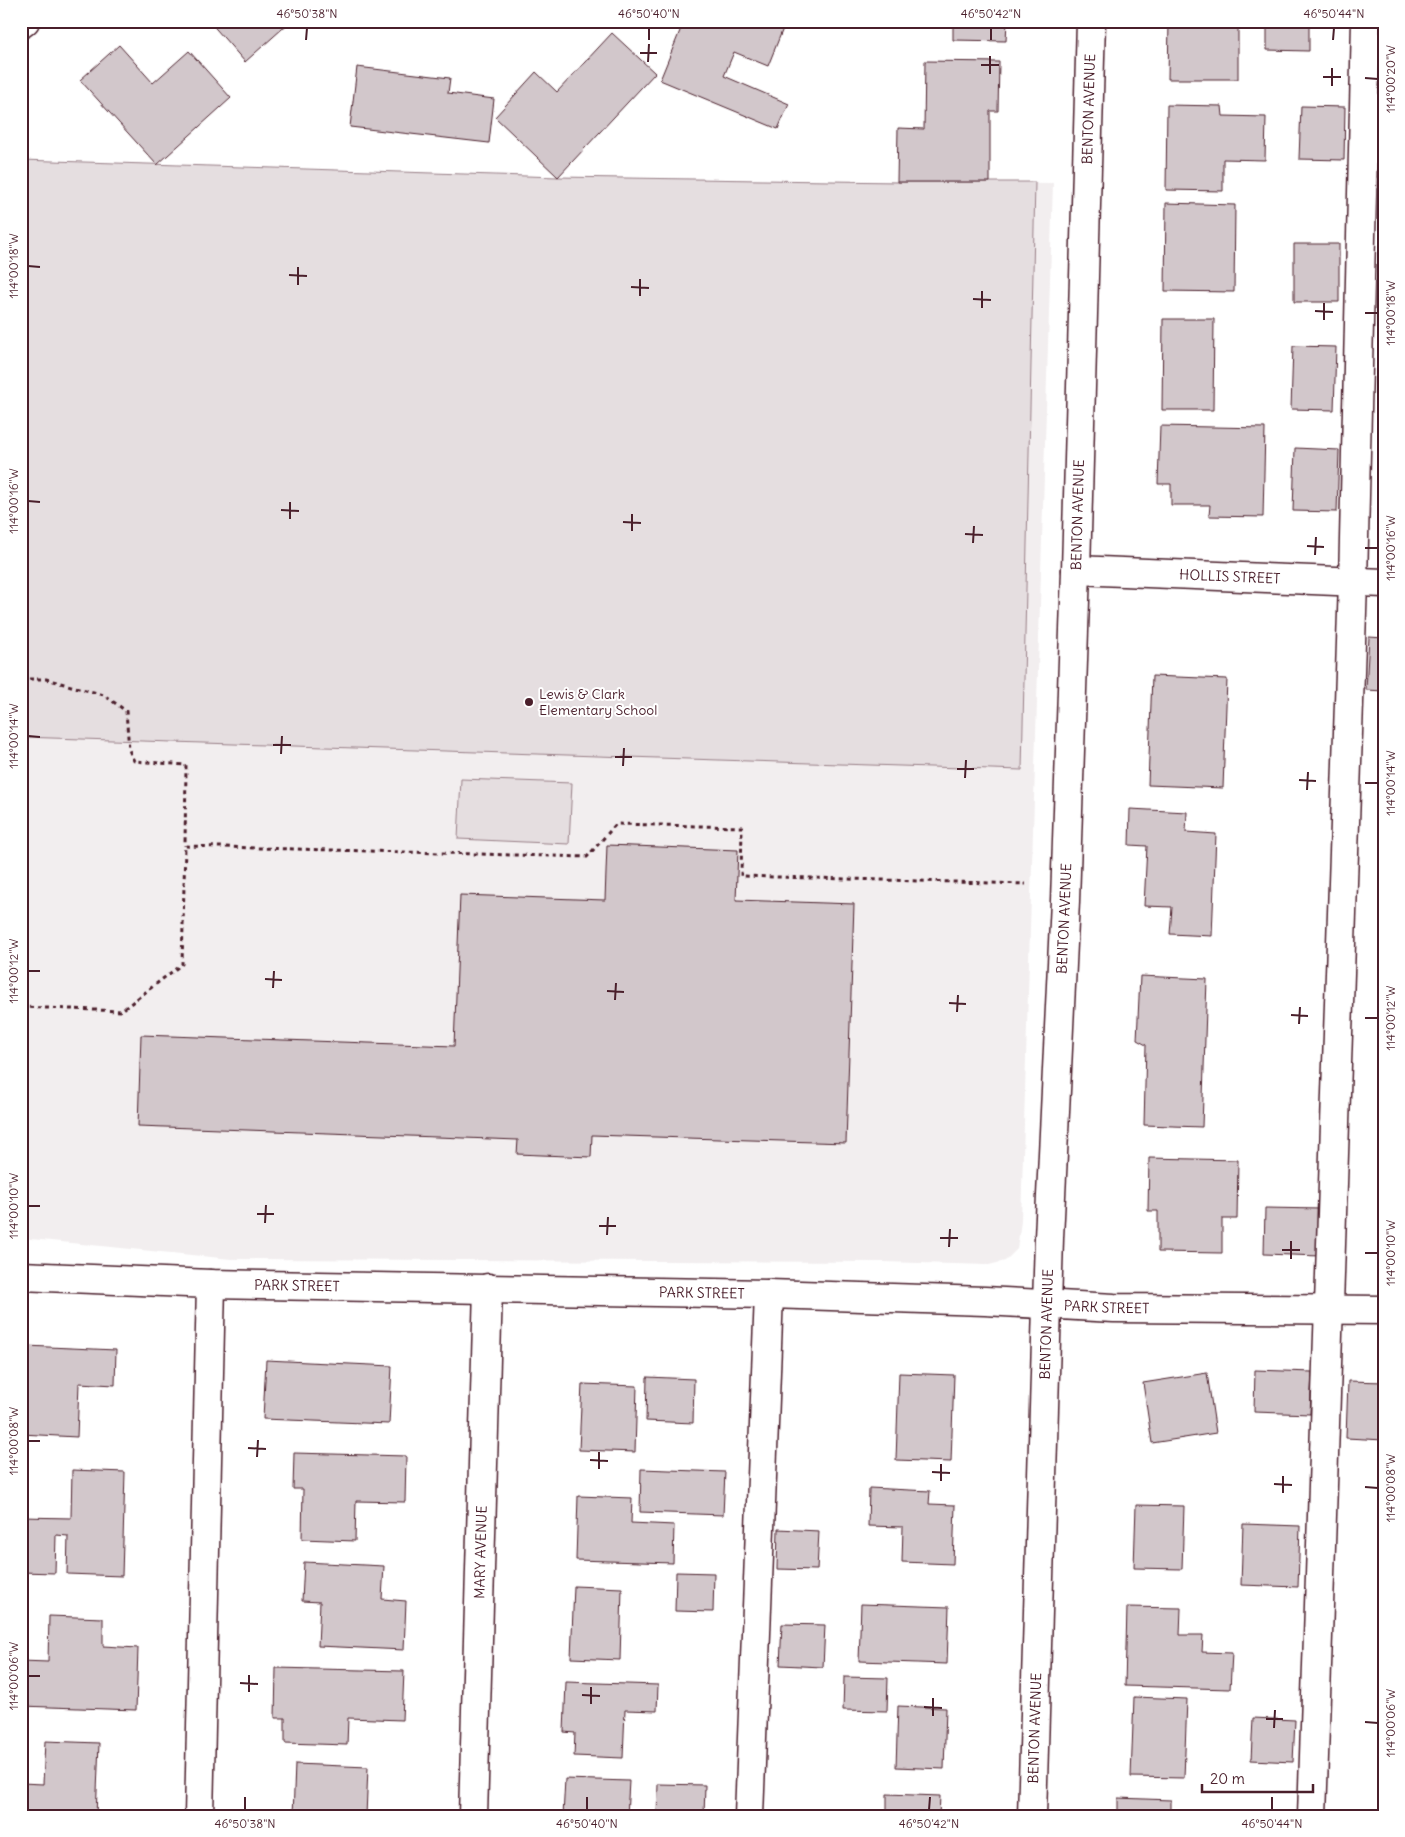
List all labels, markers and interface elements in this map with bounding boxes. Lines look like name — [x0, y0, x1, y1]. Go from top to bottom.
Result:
text: 46°50'38"N — [276, 6, 338, 21]
text: 46°50'40"N — [618, 6, 680, 21]
text: 46°50'42"N — [961, 6, 1021, 21]
text: 46°50'44"N — [1304, 6, 1364, 21]
text: 114°00'20"W — [1383, 45, 1398, 113]
street label: BENTON AVENUE — [1078, 53, 1099, 165]
text: 114°00'18"W — [6, 233, 21, 299]
text: 114°00'18"W — [1383, 280, 1398, 346]
street label: BENTON AVENUE — [1067, 459, 1088, 571]
text: 114°00'16"W — [6, 468, 21, 534]
text: 114°00'16"W — [1383, 515, 1398, 581]
street label: HOLLIS STREET — [1179, 565, 1281, 588]
place label: Lewis & Clark Elementary School — [539, 685, 657, 719]
marker: Lewis & Clark Elementary School — [523, 696, 535, 708]
text: 114°00'14"W — [6, 703, 21, 769]
text: 114°00'14"W — [1383, 750, 1398, 816]
street label: BENTON AVENUE — [1053, 863, 1075, 974]
text: 114°00'12"W — [6, 938, 21, 1003]
text: 114°00'12"W — [1383, 985, 1398, 1050]
text: 114°00'10"W — [6, 1173, 21, 1239]
text: 114°00'10"W — [1383, 1220, 1398, 1286]
street label: BENTON AVENUE — [1036, 1269, 1057, 1380]
street label: PARK STREET — [254, 1276, 340, 1295]
street label: PARK STREET — [659, 1283, 745, 1303]
street label: PARK STREET — [1063, 1296, 1149, 1317]
text: 114°00'08"W — [6, 1407, 21, 1475]
text: 114°00'08"W — [1383, 1454, 1398, 1522]
street label: MARY AVENUE — [470, 1505, 491, 1599]
text: 114°00'06"W — [6, 1642, 21, 1710]
street label: BENTON AVENUE — [1024, 1672, 1045, 1784]
text: 114°00'06"W — [1383, 1689, 1398, 1757]
scale bar — [1202, 1762, 1314, 1794]
text: 20 m — [1210, 1769, 1245, 1788]
text: 46°50'38"N — [214, 1816, 276, 1831]
text: 46°50'40"N — [556, 1816, 618, 1831]
text: 46°50'42"N — [899, 1816, 959, 1831]
text: 46°50'44"N — [1242, 1816, 1302, 1831]

